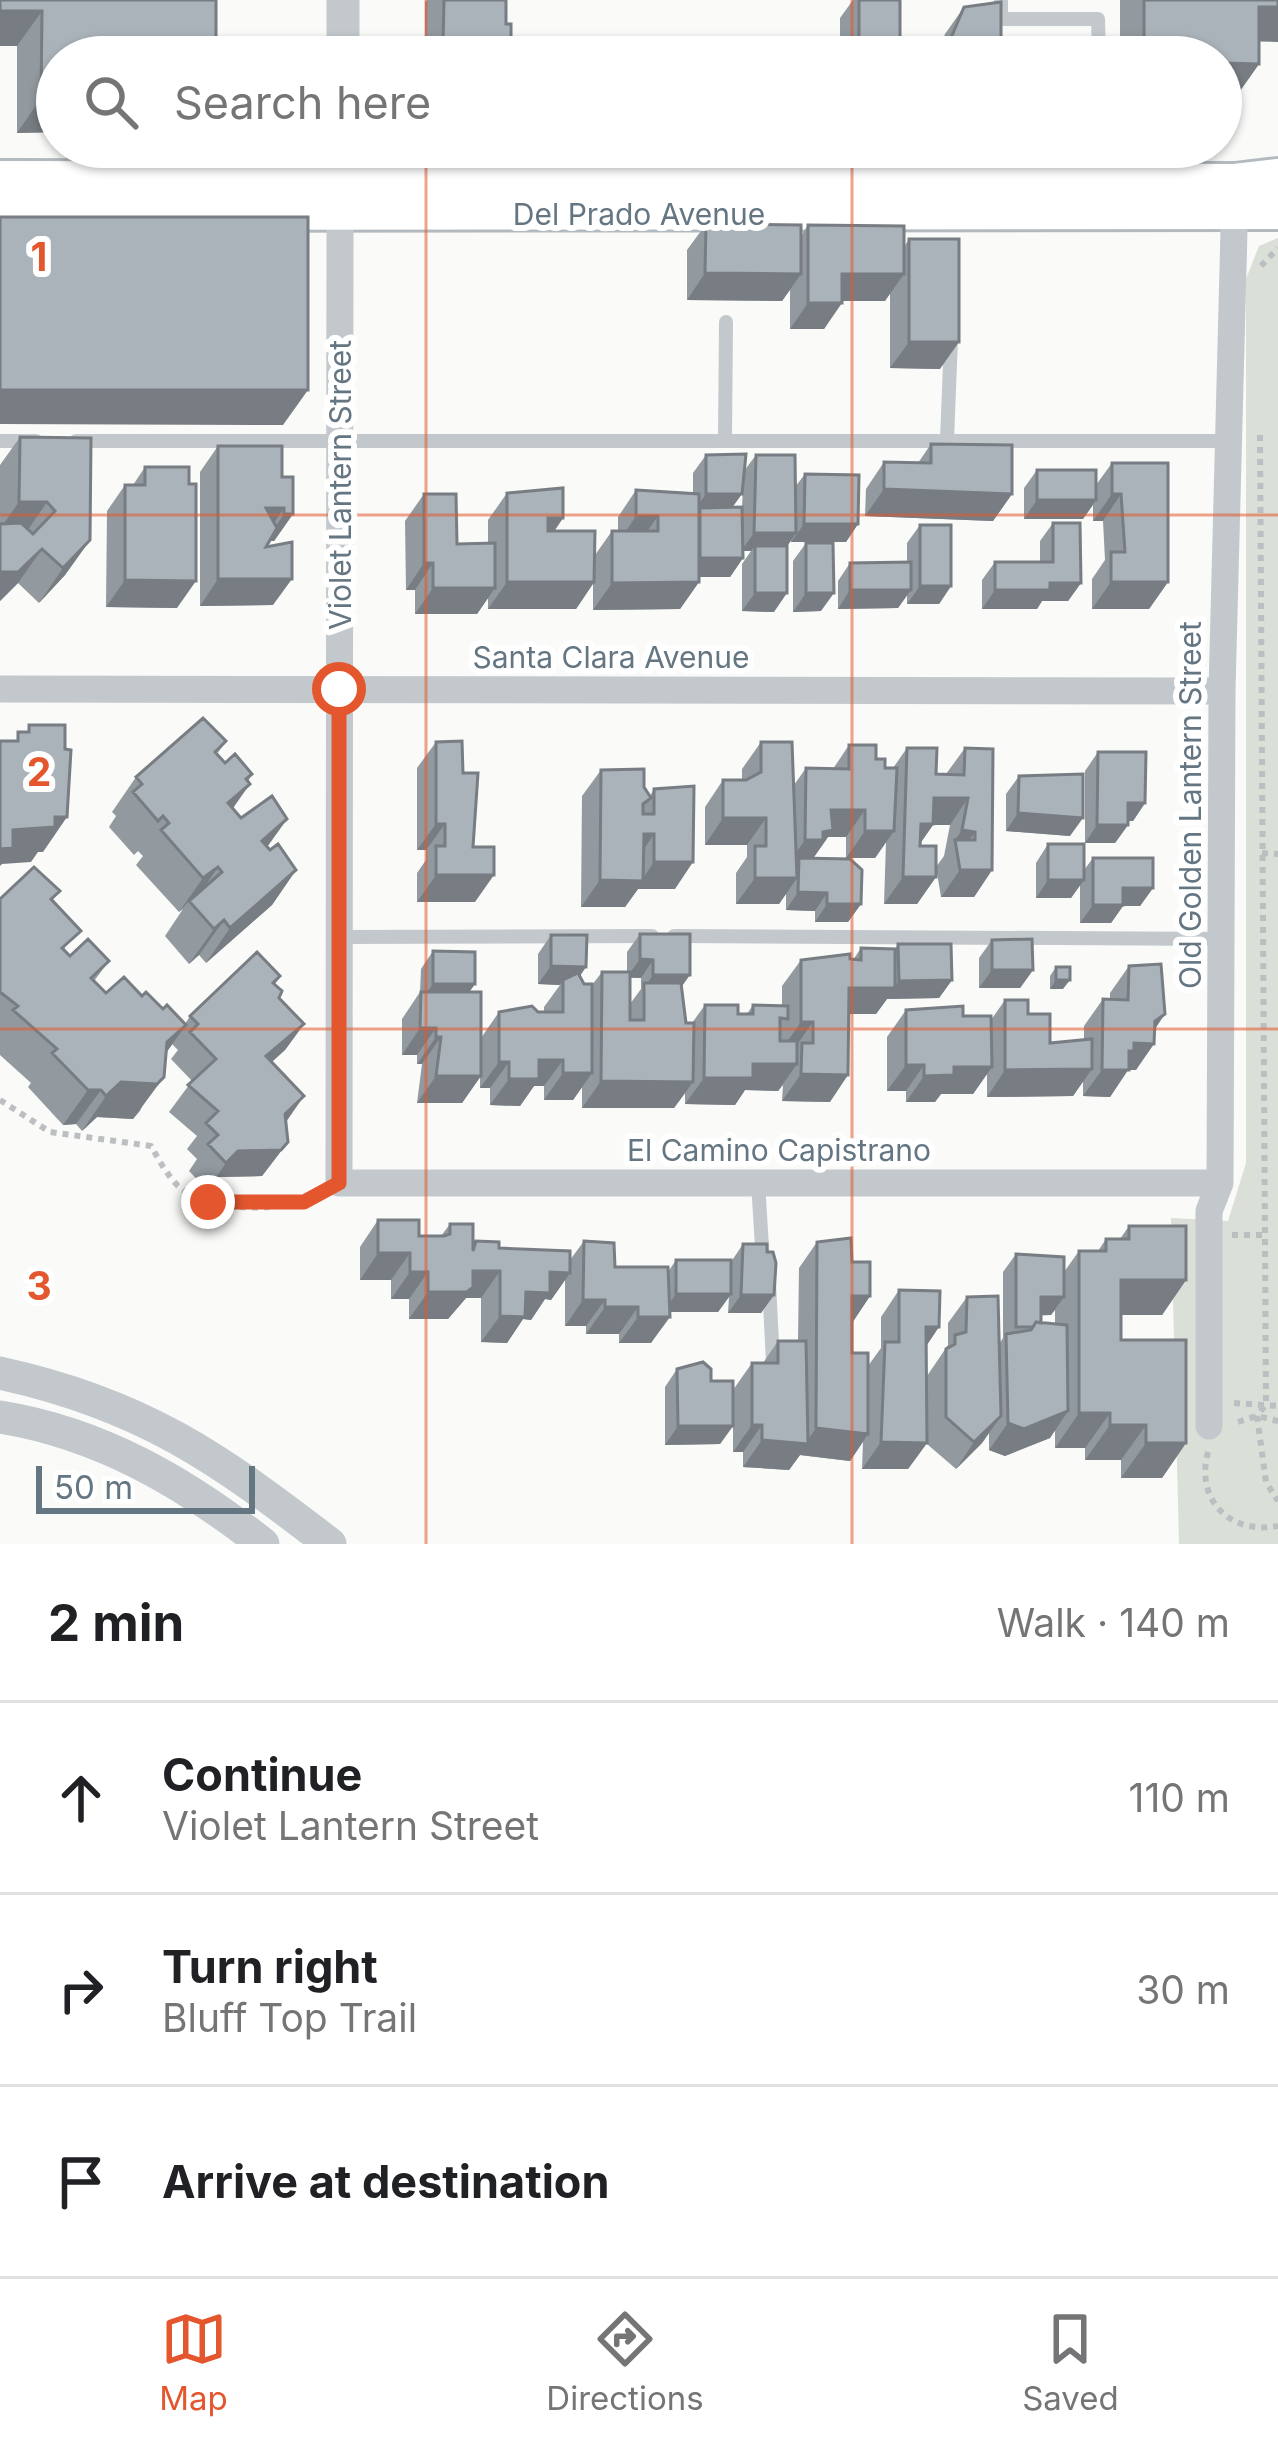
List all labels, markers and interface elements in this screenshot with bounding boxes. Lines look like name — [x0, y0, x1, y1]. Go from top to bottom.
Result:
search box — [36, 36, 1242, 168]
icon: search — [78, 69, 144, 135]
text: Search here — [174, 75, 431, 130]
street label: Del Prado Avenue — [513, 196, 765, 232]
text: 1 — [31, 233, 47, 280]
street label: Violet Lantern Street — [322, 340, 358, 630]
street label: Old Golden Lantern Street — [1172, 621, 1208, 989]
street label: Santa Clara Avenue — [472, 639, 750, 675]
route start — [312, 662, 366, 716]
text: 2 — [27, 748, 51, 795]
street label: El Camino Capistrano — [627, 1132, 931, 1168]
route end — [181, 1175, 235, 1229]
text: 3 — [26, 1262, 52, 1309]
scale bar — [36, 1460, 255, 1513]
text: 50 m — [54, 1467, 133, 1507]
text: 2 min — [48, 1592, 184, 1653]
text: Walk · 140 m — [997, 1599, 1230, 1646]
text: Continue — [162, 1747, 362, 1802]
icon: ahead — [48, 1765, 114, 1831]
text: 110 m — [1129, 1774, 1230, 1821]
text: Violet Lantern Street — [162, 1802, 539, 1849]
text: Turn right — [162, 1939, 378, 1994]
icon: right — [48, 1957, 114, 2023]
text: 30 m — [1136, 1966, 1230, 2013]
text: Bluff Top Trail — [162, 1994, 417, 2041]
icon: arrive — [48, 2149, 114, 2215]
text: Arrive at destination — [162, 2154, 609, 2209]
tab: Map — [159, 2306, 228, 2418]
tab: Directions — [546, 2306, 704, 2418]
tab: Saved — [1022, 2306, 1119, 2418]

